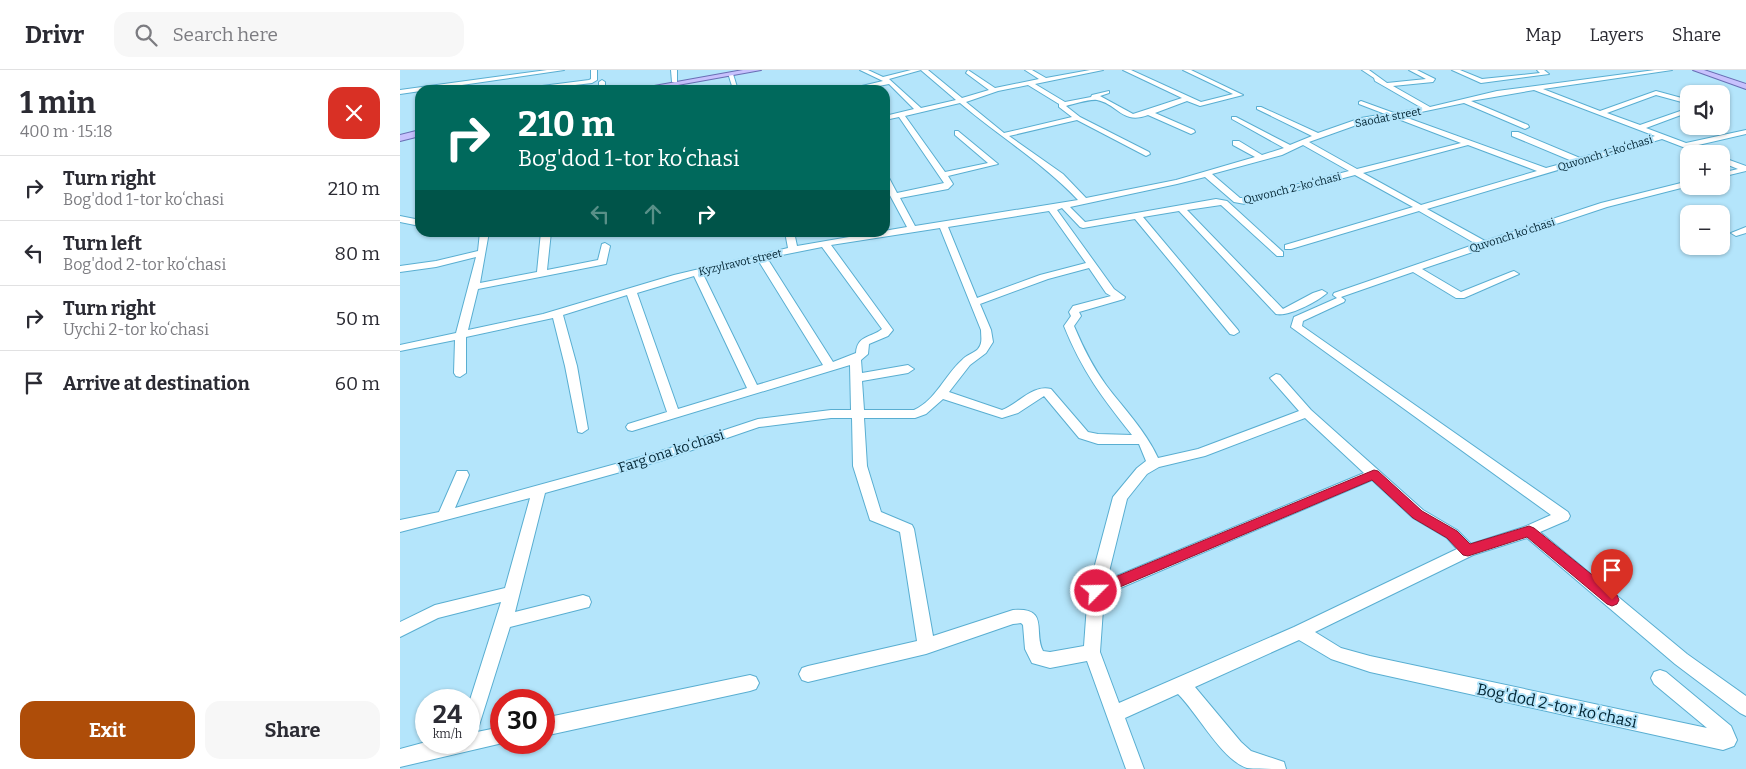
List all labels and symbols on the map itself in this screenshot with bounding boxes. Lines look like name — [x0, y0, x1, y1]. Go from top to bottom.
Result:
street label: Saodat street — [1354, 105, 1422, 130]
street label: Quvonch 1-koʻchasi — [1556, 133, 1655, 174]
street label: Quvonch 2-koʻchasi — [1242, 170, 1343, 207]
street label: Quvonch koʻchasi — [1468, 215, 1557, 255]
street label: Kyzylravot street — [697, 247, 783, 278]
street label: Fargʻona koʻchasi — [616, 426, 726, 477]
pin — [1591, 549, 1633, 600]
position arrow — [1069, 564, 1121, 616]
street label: Bog'dod 2-tor koʻchasi — [1475, 679, 1639, 732]
speed limit sign: 30 — [490, 689, 555, 754]

